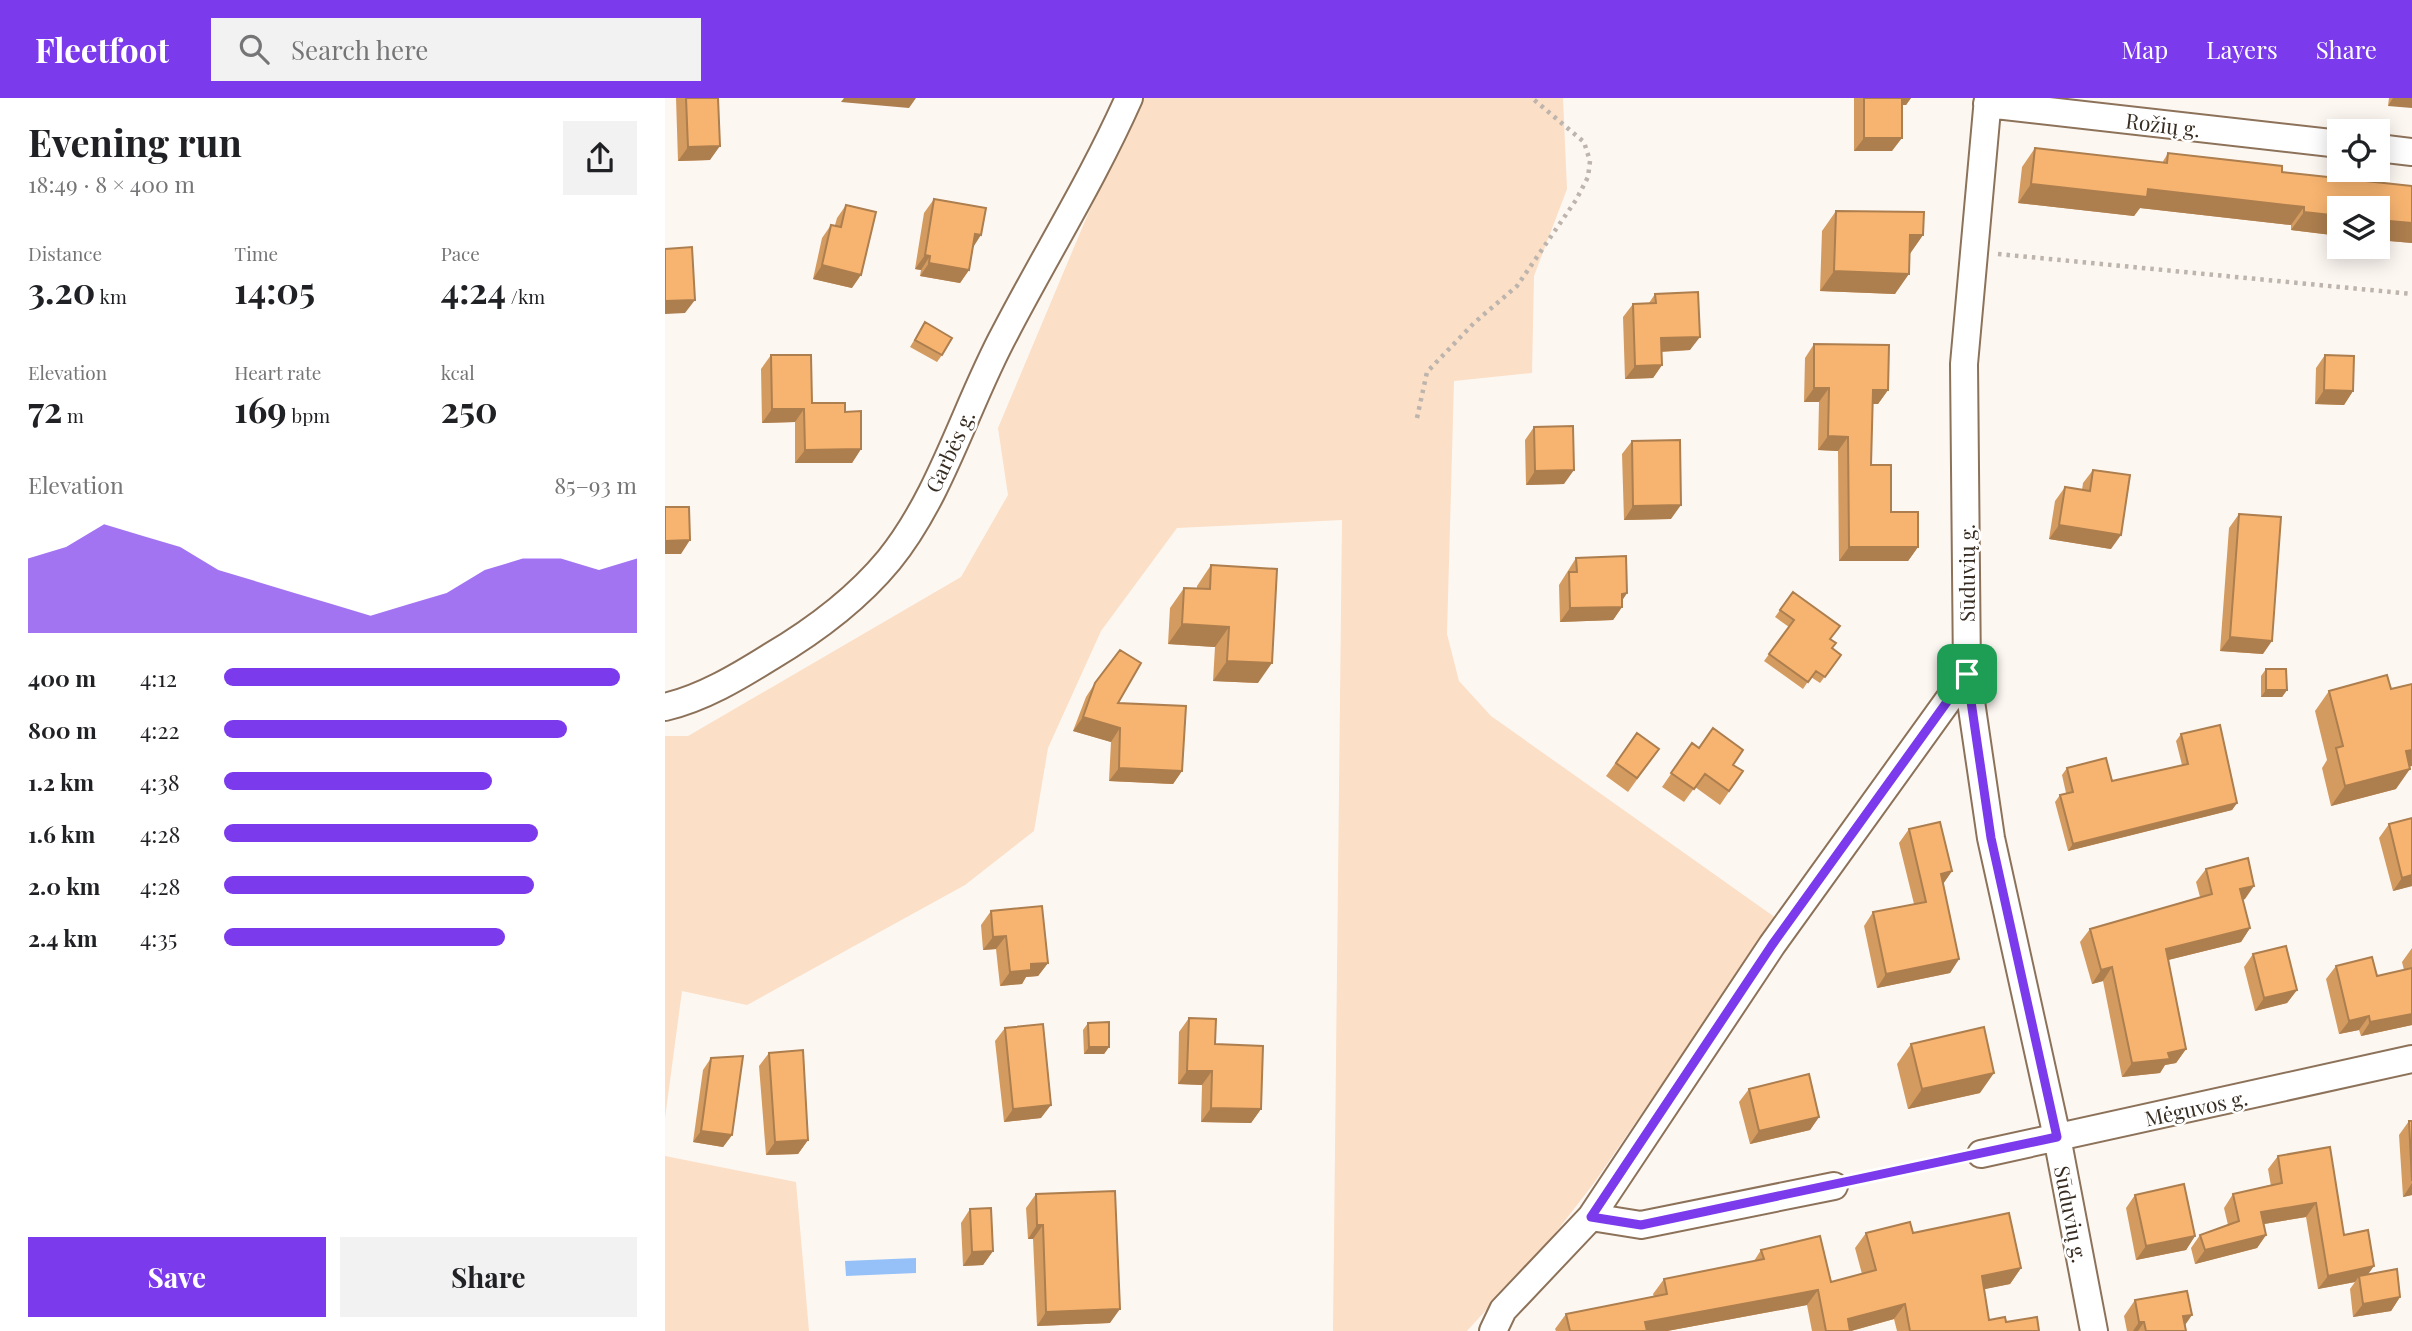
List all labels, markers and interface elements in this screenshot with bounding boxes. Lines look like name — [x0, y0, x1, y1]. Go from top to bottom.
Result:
search box — [211, 18, 701, 81]
text: Fleetfoot — [35, 27, 169, 71]
icon: search — [235, 30, 273, 68]
text: Search here — [291, 32, 428, 67]
text: Map — [2122, 33, 2168, 65]
text: Layers — [2206, 33, 2278, 65]
text: Share — [2316, 33, 2377, 65]
street label: Rožių g. — [2124, 106, 2202, 142]
text: Evening run — [28, 116, 242, 167]
map controls — [2327, 119, 2390, 259]
button: locate — [2327, 119, 2390, 182]
button: share — [563, 121, 637, 195]
text: 18:49 · 8 × 400 m — [28, 168, 195, 199]
button: layers — [2327, 196, 2390, 259]
text: Distance — [28, 240, 102, 266]
text: Time — [234, 240, 278, 266]
text: Pace — [441, 240, 480, 266]
text: 3.20 — [28, 266, 95, 313]
text: 14:05 — [234, 266, 315, 313]
text: 4:24 — [441, 266, 506, 313]
text: km — [95, 283, 127, 309]
text: /km — [506, 283, 545, 309]
text: Elevation — [28, 359, 107, 385]
text: Heart rate — [234, 359, 321, 385]
text: kcal — [441, 359, 475, 385]
text: 72 — [28, 385, 62, 432]
text: 169 — [234, 385, 287, 432]
text: 250 — [441, 385, 498, 432]
text: m — [62, 402, 84, 428]
text: bpm — [287, 402, 330, 428]
street label: Garbės g. — [918, 405, 980, 497]
text: Elevation — [28, 469, 124, 500]
text: 85–93 m — [554, 469, 637, 500]
street label: Sūduvių g. — [1952, 524, 1980, 622]
pin — [1937, 644, 1997, 704]
icon: arrive — [1948, 655, 1986, 693]
text: 400 m — [28, 662, 96, 693]
text: 4:12 — [140, 662, 177, 693]
text: 800 m — [28, 714, 97, 745]
text: 4:22 — [140, 714, 180, 745]
text: 1.2 km — [28, 766, 94, 797]
text: 4:38 — [140, 766, 180, 797]
text: 1.6 km — [28, 818, 95, 849]
text: 4:28 — [140, 818, 180, 849]
text: 2.0 km — [28, 870, 100, 901]
text: 4:28 — [140, 870, 180, 901]
text: 2.4 km — [28, 922, 98, 953]
text: 4:35 — [140, 922, 177, 953]
street label: Mėguvos g. — [2142, 1082, 2250, 1132]
street label: Sūduvių g. — [2049, 1163, 2095, 1265]
button: Save — [28, 1237, 326, 1317]
button: Share — [340, 1237, 637, 1317]

